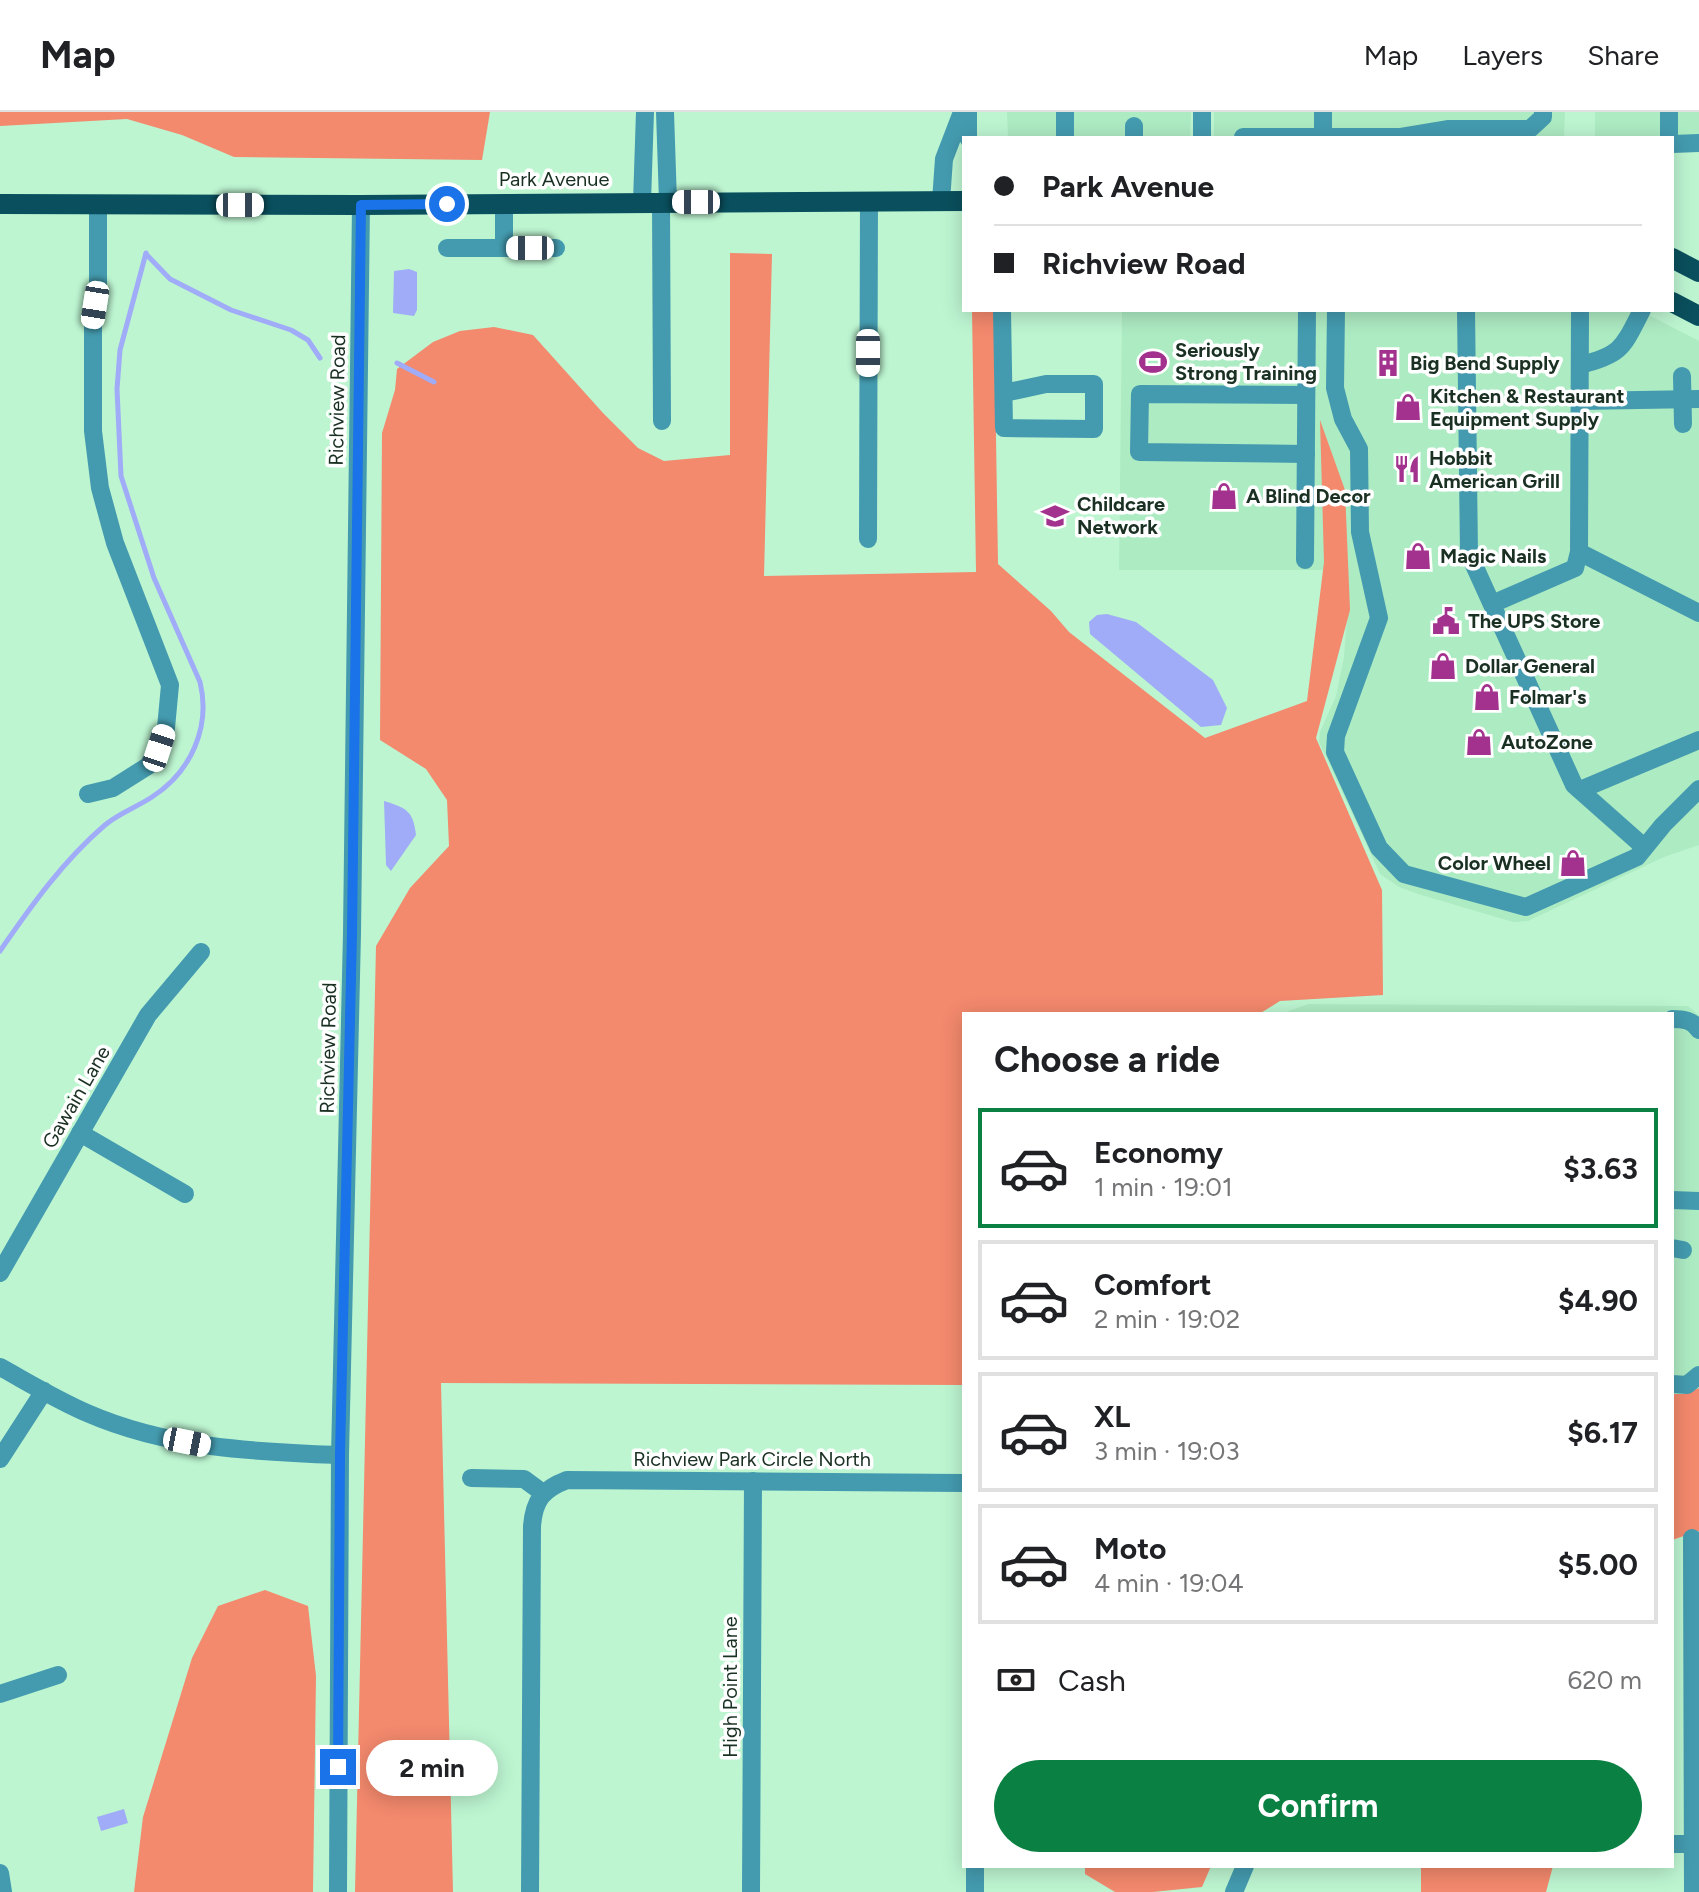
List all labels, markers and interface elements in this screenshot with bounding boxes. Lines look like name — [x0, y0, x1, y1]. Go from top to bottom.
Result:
text: Map — [40, 32, 116, 78]
text: Map — [1364, 38, 1418, 72]
text: Layers — [1462, 38, 1543, 72]
text: Share — [1587, 38, 1659, 72]
street label: Park Avenue — [499, 167, 609, 191]
text: Park Avenue — [1042, 168, 1214, 205]
route start — [429, 186, 465, 222]
car — [672, 190, 720, 214]
car — [216, 193, 264, 217]
car — [506, 236, 554, 260]
text: Richview Road — [1042, 245, 1246, 282]
car — [79, 279, 111, 331]
car — [856, 329, 880, 377]
street label: Richview Road — [324, 334, 350, 466]
place label: Seriously Strong Training — [1175, 338, 1317, 385]
sports icon: Seriously Strong Training — [1138, 347, 1168, 377]
building icon: Big Bend Supply — [1373, 348, 1403, 378]
place label: Big Bend Supply — [1410, 351, 1560, 375]
place label: Kitchen & Restaurant Equipment Supply — [1430, 384, 1624, 431]
shop icon: Kitchen & Restaurant Equipment Supply — [1393, 392, 1423, 422]
place label: Hobbit American Grill — [1429, 446, 1560, 493]
restaurant icon: Hobbit American Grill — [1392, 454, 1422, 484]
shop icon: A Blind Decor — [1209, 481, 1239, 511]
place label: A Blind Decor — [1246, 484, 1371, 508]
place label: Childcare Network — [1077, 492, 1165, 539]
school or university icon: Childcare Network — [1040, 501, 1070, 531]
shop icon: Magic Nails — [1403, 541, 1433, 571]
place label: Magic Nails — [1440, 544, 1546, 568]
public building icon: The UPS Store — [1431, 606, 1461, 636]
place label: The UPS Store — [1468, 609, 1600, 633]
shop icon: Dollar General — [1428, 651, 1458, 681]
place label: Dollar General — [1465, 654, 1595, 678]
shop icon: Folmar's — [1472, 682, 1502, 712]
place label: Folmar's — [1509, 685, 1586, 709]
car — [140, 721, 178, 775]
shop icon: AutoZone — [1464, 727, 1494, 757]
place label: AutoZone — [1501, 730, 1593, 754]
shop icon: Color Wheel — [1558, 848, 1588, 878]
place label: Color Wheel — [1438, 851, 1551, 875]
street label: Richview Road — [315, 982, 341, 1114]
text: Choose a ride — [994, 1038, 1220, 1081]
street label: Gawain Lane — [37, 1041, 115, 1153]
icon: car — [998, 1132, 1070, 1204]
text: Economy — [1094, 1134, 1223, 1171]
text: $3.63 — [1563, 1150, 1638, 1187]
text: 1 min · 19:01 — [1094, 1171, 1233, 1203]
icon: car — [998, 1264, 1070, 1336]
text: Comfort — [1094, 1266, 1212, 1303]
text: $4.90 — [1558, 1282, 1638, 1319]
text: 2 min · 19:02 — [1094, 1303, 1240, 1335]
icon: car — [998, 1396, 1070, 1468]
text: XL — [1094, 1398, 1130, 1435]
text: $6.17 — [1567, 1414, 1638, 1451]
car — [161, 1426, 213, 1458]
text: 3 min · 19:03 — [1094, 1435, 1240, 1467]
street label: Richview Park Circle North — [633, 1447, 871, 1471]
icon: car — [998, 1528, 1070, 1600]
text: Moto — [1094, 1530, 1166, 1567]
text: $5.00 — [1558, 1546, 1638, 1583]
text: 4 min · 19:04 — [1094, 1567, 1244, 1599]
street label: High Point Lane — [718, 1616, 742, 1758]
icon: cash — [994, 1658, 1038, 1702]
text: Cash — [1058, 1662, 1126, 1699]
text: 620 m — [1568, 1664, 1642, 1696]
callout: 2 min — [366, 1739, 498, 1795]
route end — [320, 1749, 356, 1785]
text: 2 min — [399, 1752, 465, 1784]
button: Confirm — [994, 1760, 1642, 1852]

